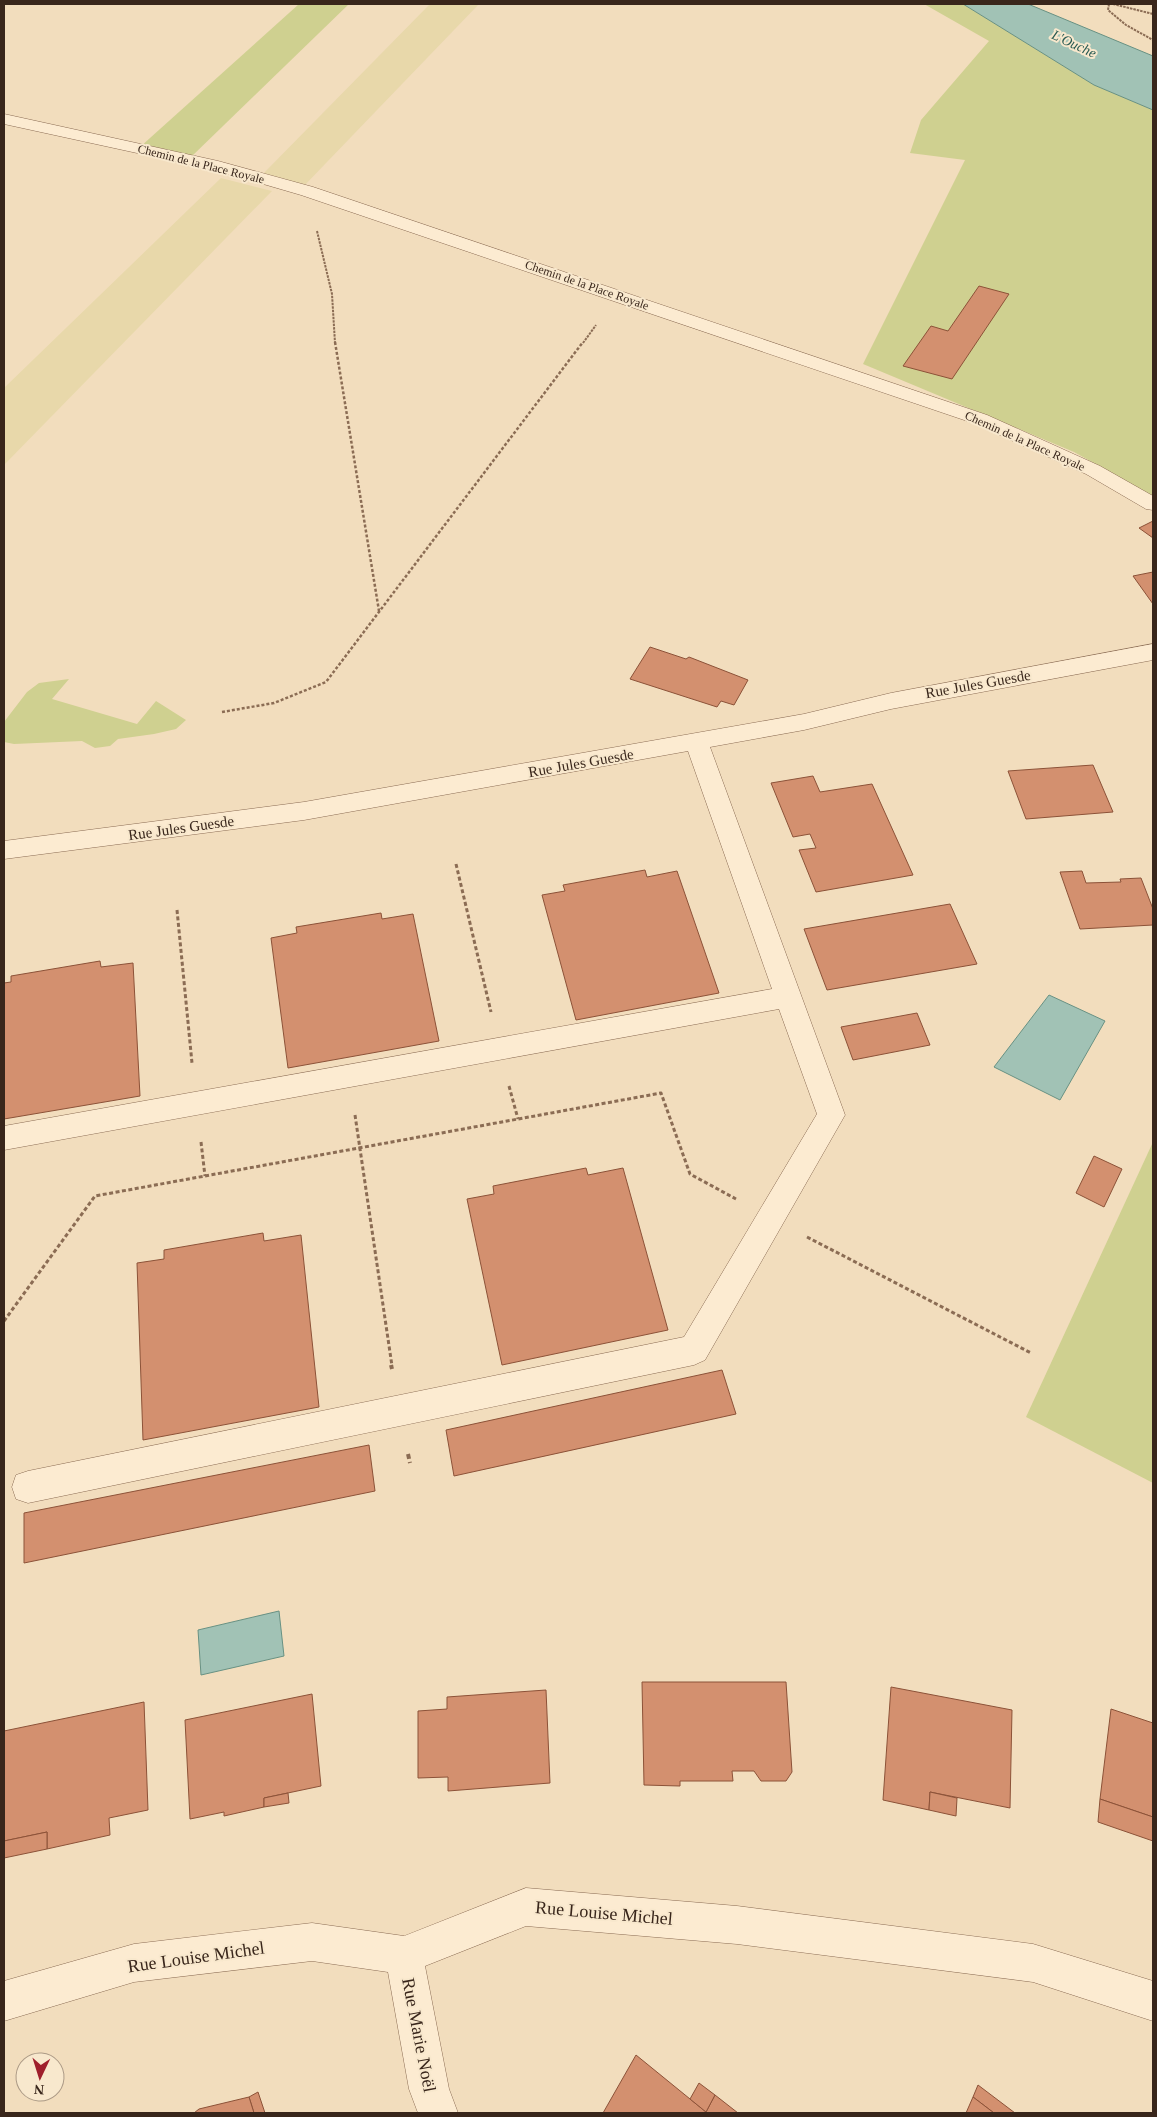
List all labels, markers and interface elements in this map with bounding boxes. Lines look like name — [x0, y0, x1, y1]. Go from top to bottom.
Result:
water label: L'Ouche — [1048, 27, 1099, 61]
street label: Chemin de la Place Royale — [136, 141, 266, 187]
street label: Chemin de la Place Royale — [523, 257, 651, 313]
street label: Chemin de la Place Royale — [963, 408, 1087, 474]
street label: Rue Jules Guesde — [924, 667, 1032, 701]
street label: Rue Jules Guesde — [527, 746, 635, 780]
street label: Rue Jules Guesde — [127, 813, 235, 843]
street label: Rue Louise Michel — [534, 1897, 674, 1929]
street label: Rue Louise Michel — [126, 1937, 266, 1977]
street label: Rue Marie Noël — [398, 1976, 440, 2094]
north arrow — [15, 2052, 65, 2102]
text: N — [34, 2082, 45, 2097]

